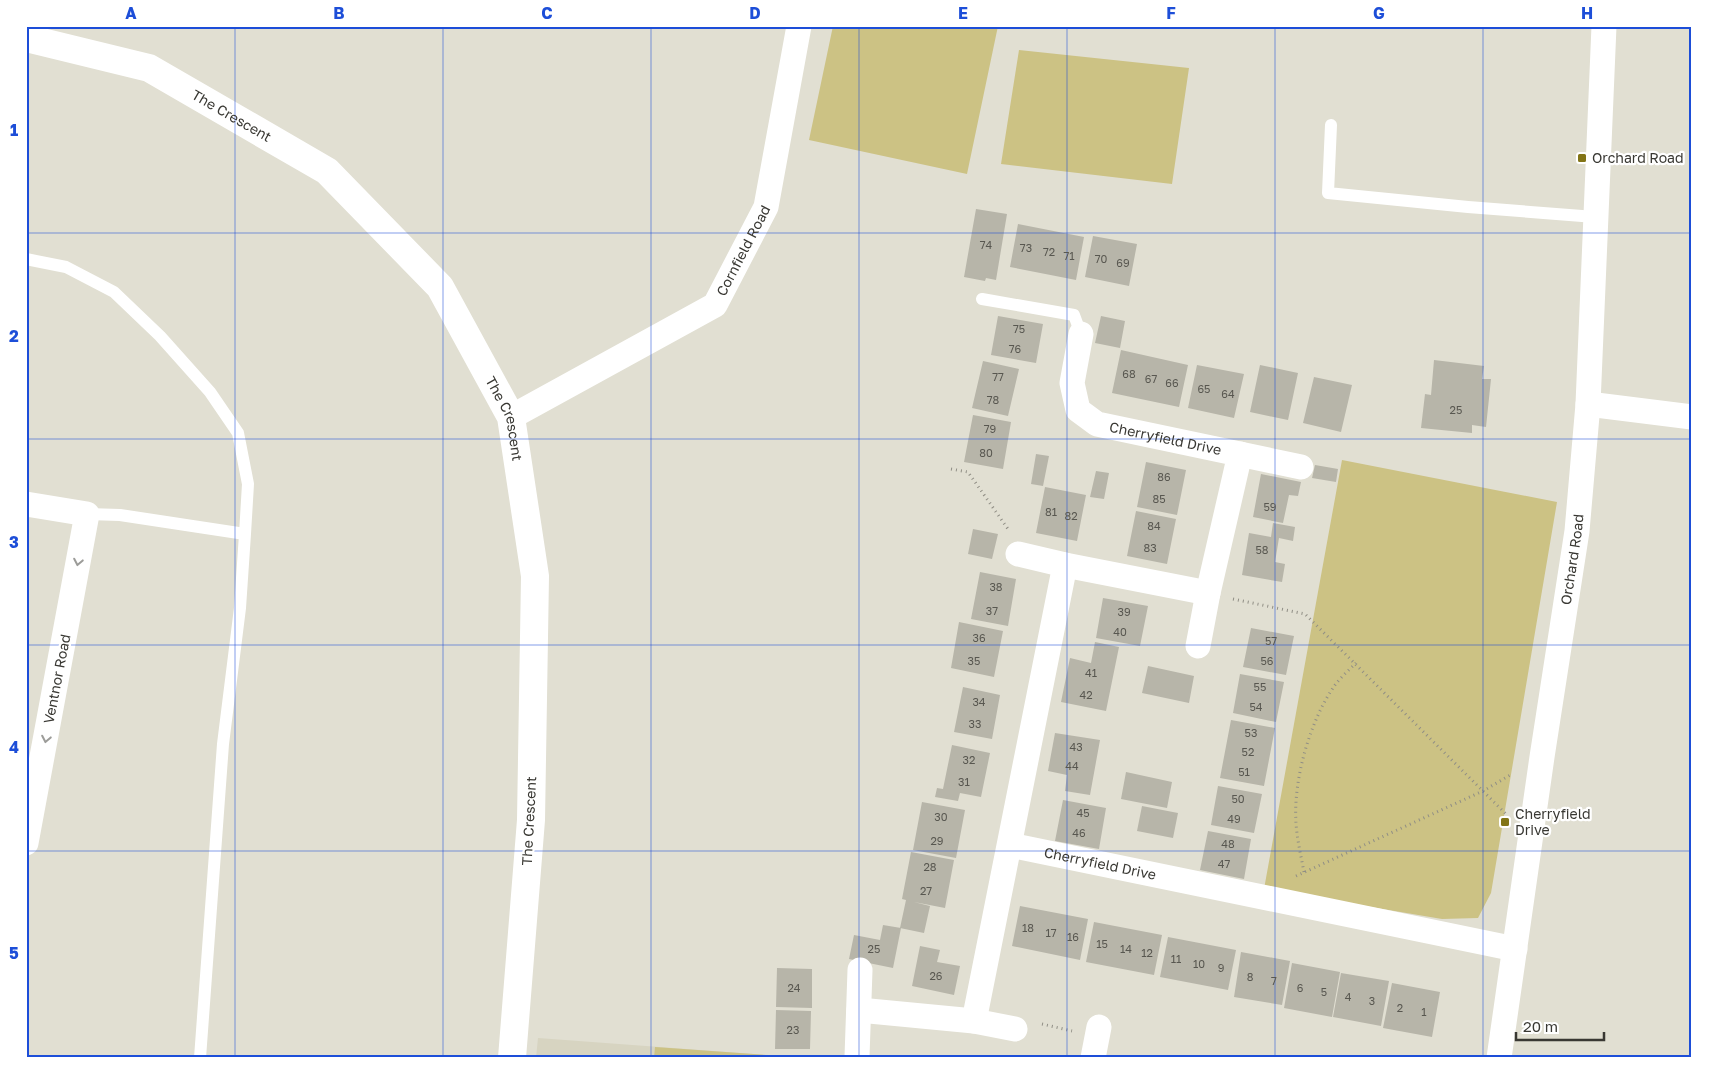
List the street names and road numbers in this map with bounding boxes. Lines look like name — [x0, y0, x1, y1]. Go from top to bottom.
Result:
street label: The Crescent — [189, 86, 275, 145]
street label: Cornfield Road — [712, 202, 773, 299]
street label: The Crescent — [482, 373, 527, 462]
street label: Cherryfield Drive — [1108, 418, 1223, 458]
street label: Orchard Road — [1557, 513, 1586, 606]
street label: Ventnor Road — [39, 633, 74, 725]
street label: The Crescent — [518, 776, 539, 866]
street label: Cherryfield Drive — [1043, 843, 1158, 883]

